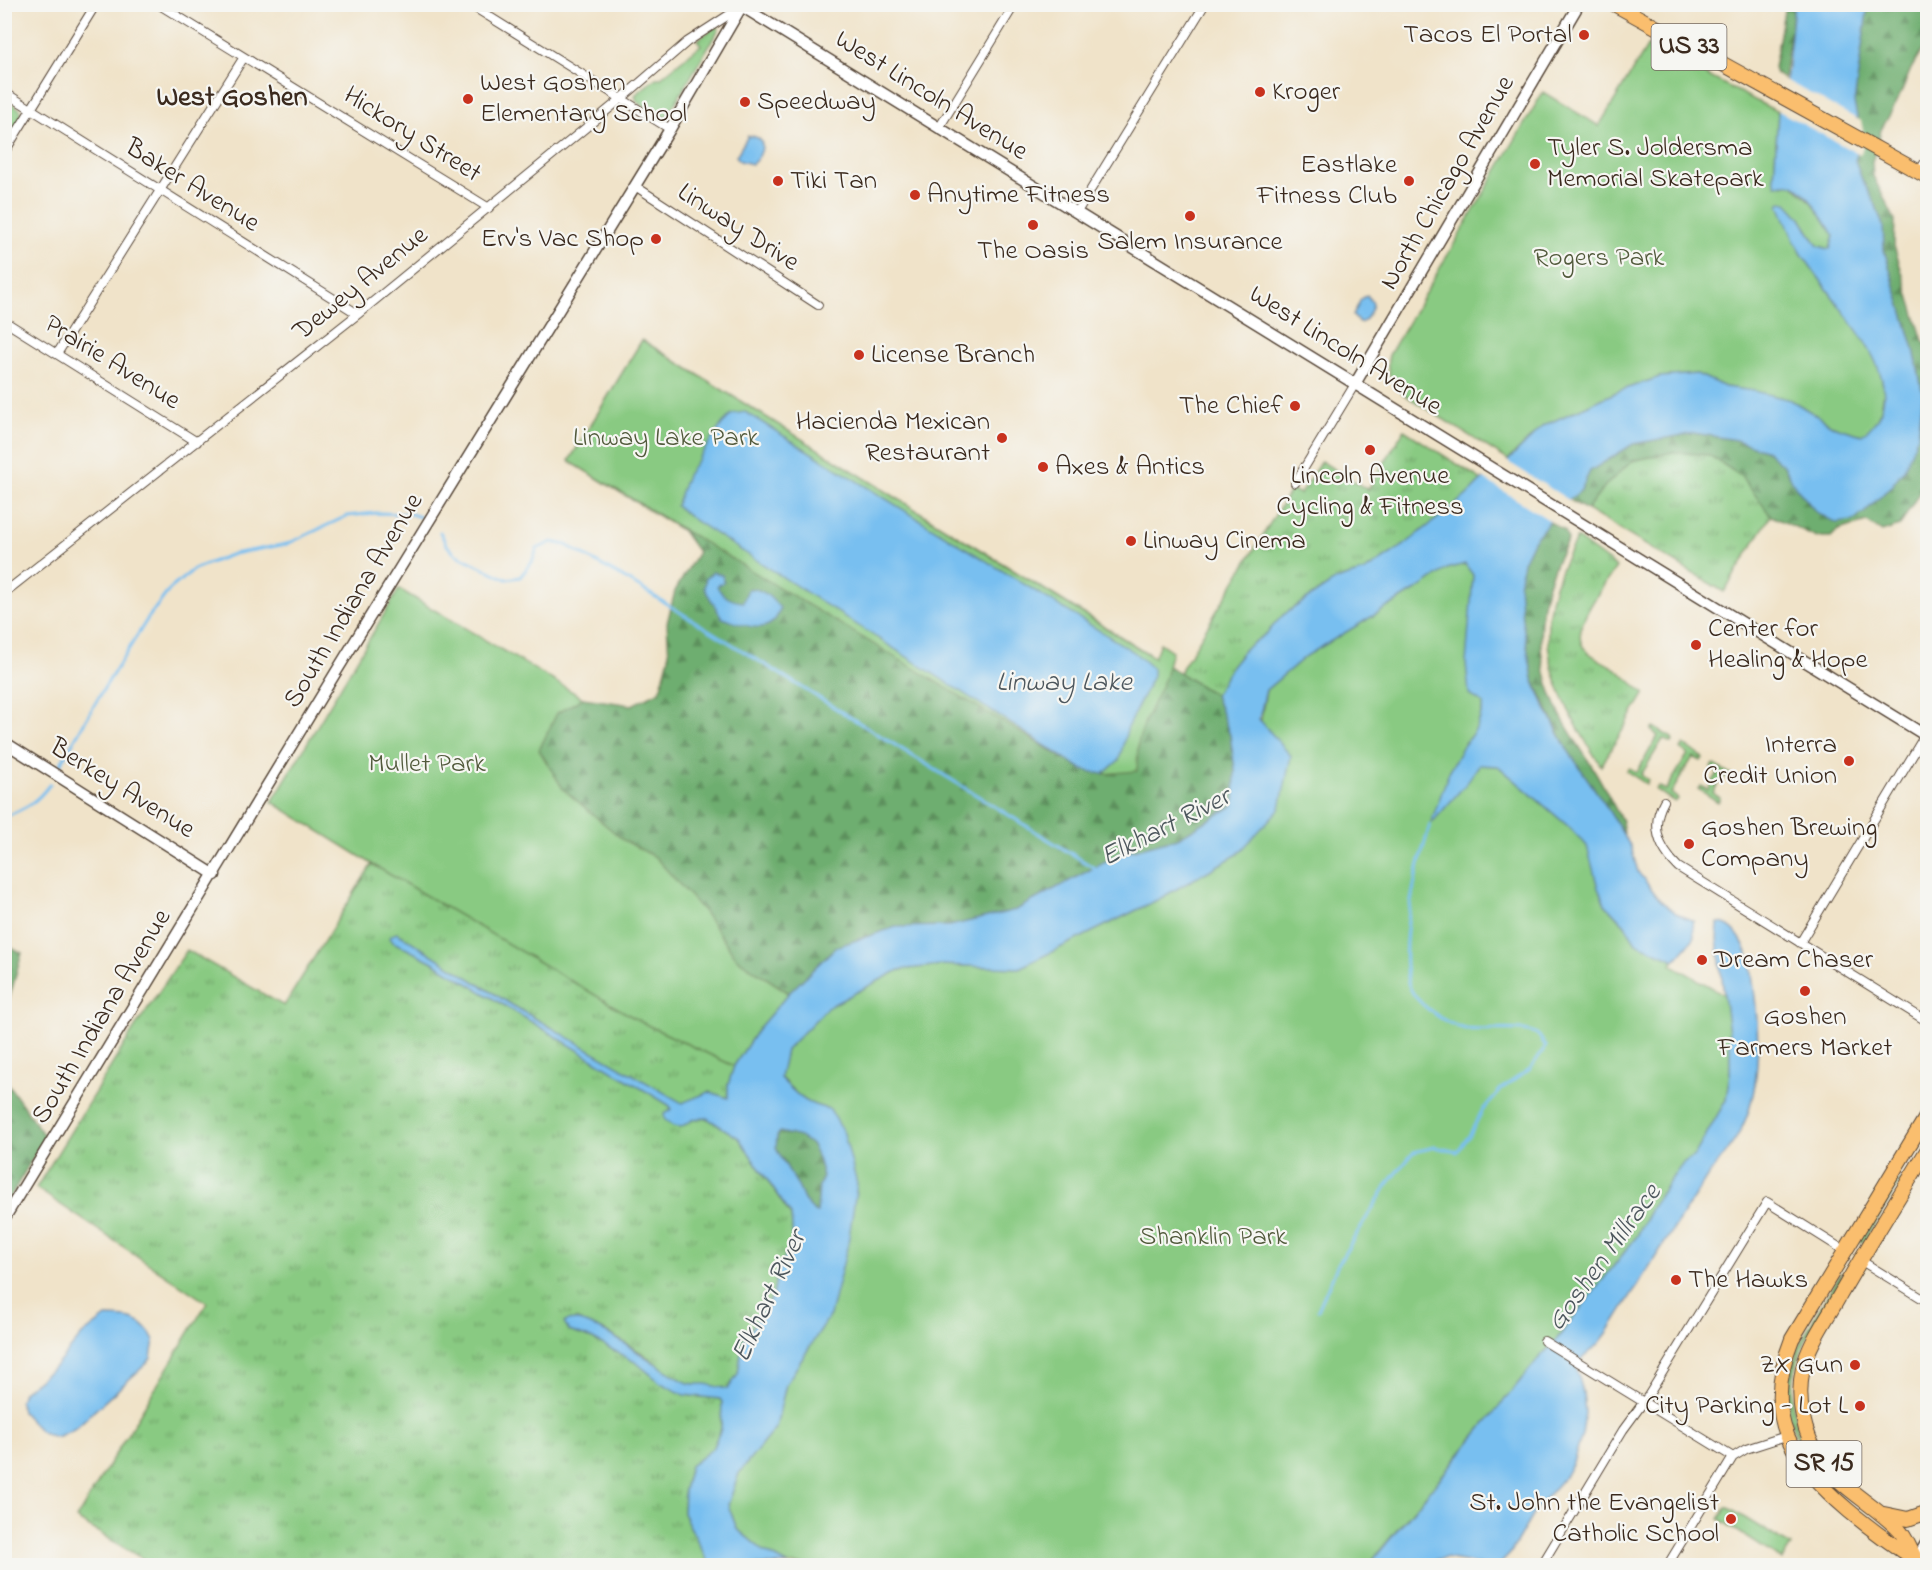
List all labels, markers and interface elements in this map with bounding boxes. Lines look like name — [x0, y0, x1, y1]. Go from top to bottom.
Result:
place label: Tacos El Portal — [1403, 16, 1572, 55]
street label: West Lincoln Avenue — [827, 21, 1036, 172]
road number: US 33 — [1652, 24, 1726, 70]
marker: Tacos El Portal — [1577, 28, 1591, 42]
place label: West Goshen Elementary School — [480, 64, 687, 134]
street label: North Chicago Avenue — [1371, 68, 1526, 298]
place label: Kroger — [1272, 73, 1341, 112]
street label: Hickory Street — [335, 77, 489, 193]
district label: West Goshen — [157, 78, 308, 119]
place label: Speedway — [757, 83, 876, 122]
marker: Kroger — [1253, 85, 1267, 99]
marker: West Goshen Elementary School — [461, 92, 475, 106]
marker: Speedway — [738, 95, 752, 109]
street label: Baker Avenue — [116, 129, 268, 243]
place label: Tyler S. Joldersma Memorial Skatepark — [1547, 129, 1764, 199]
place label: Eastlake Fitness Club — [1256, 146, 1398, 216]
marker: Tyler S. Joldersma Memorial Skatepark — [1528, 157, 1542, 171]
place label: Tiki Tan — [790, 162, 877, 201]
street label: Linway Drive — [669, 174, 807, 283]
marker: Tiki Tan — [771, 174, 785, 188]
marker: Eastlake Fitness Club — [1402, 174, 1416, 188]
place label: Anytime Fitness — [927, 176, 1110, 215]
marker: Anytime Fitness — [908, 188, 922, 202]
marker: Salem Insurance — [1183, 209, 1197, 223]
street label: Dewey Avenue — [284, 217, 438, 351]
marker: The Oasis — [1026, 218, 1040, 232]
place label: Erv's Vac Shop — [481, 220, 644, 259]
place label: Salem Insurance — [1097, 223, 1284, 262]
marker: Erv's Vac Shop — [649, 232, 663, 246]
place label: The Oasis — [977, 232, 1089, 271]
park label: Rogers Park — [1534, 239, 1665, 278]
street label: West Lincoln Avenue — [1241, 276, 1450, 427]
street label: Prairie Avenue — [36, 305, 189, 421]
place label: License Branch — [871, 336, 1035, 375]
marker: License Branch — [852, 348, 866, 362]
place label: The Chief — [1179, 387, 1283, 426]
marker: The Chief — [1288, 399, 1302, 413]
place label: Hacienda Mexican Restaurant — [796, 403, 990, 473]
park label: Linway Lake Park — [573, 419, 759, 458]
marker: Hacienda Mexican Restaurant — [995, 431, 1009, 445]
marker: Lincoln Avenue Cycling & Fitness — [1363, 443, 1377, 457]
place label: Axes & Antics — [1055, 448, 1205, 487]
place label: Lincoln Avenue Cycling & Fitness — [1276, 457, 1464, 527]
marker: Axes & Antics — [1036, 460, 1050, 474]
street label: South Indiana Avenue — [274, 485, 434, 716]
place label: Linway Cinema — [1143, 522, 1306, 561]
marker: Linway Cinema — [1124, 534, 1138, 548]
place label: Center for Healing & Hope — [1708, 610, 1868, 680]
marker: Center for Healing & Hope — [1689, 638, 1703, 652]
water label: Linway Lake — [996, 663, 1133, 704]
place label: Interra Credit Union — [1703, 726, 1837, 796]
street label: Berkey Avenue — [41, 728, 203, 850]
park label: Mullet Park — [368, 745, 486, 784]
marker: Interra Credit Union — [1842, 754, 1856, 768]
water label: Elkhart River — [1094, 776, 1241, 878]
place label: Goshen Brewing Company — [1701, 809, 1877, 879]
marker: Goshen Brewing Company — [1682, 837, 1696, 851]
street label: South Indiana Avenue — [22, 901, 182, 1132]
place label: Dream Chaser — [1713, 941, 1874, 980]
marker: Dream Chaser — [1695, 953, 1709, 967]
marker: Goshen Farmers Market — [1798, 984, 1812, 998]
place label: Goshen Farmers Market — [1717, 998, 1892, 1068]
water label: Goshen Millrace — [1537, 1175, 1673, 1340]
park label: Shanklin Park — [1139, 1218, 1287, 1257]
water label: Elkhart River — [722, 1222, 820, 1369]
place label: The Hawks — [1688, 1261, 1808, 1300]
marker: The Hawks — [1669, 1273, 1683, 1287]
place label: ZX Gun — [1760, 1346, 1843, 1385]
marker: ZX Gun — [1848, 1358, 1862, 1372]
place label: City Parking - Lot L — [1645, 1387, 1848, 1426]
marker: City Parking - Lot L — [1853, 1399, 1867, 1413]
road number: SR 15 — [1786, 1441, 1862, 1487]
place label: St. John the Evangelist Catholic School — [1469, 1484, 1719, 1554]
marker: St. John the Evangelist Catholic School — [1724, 1512, 1738, 1526]

